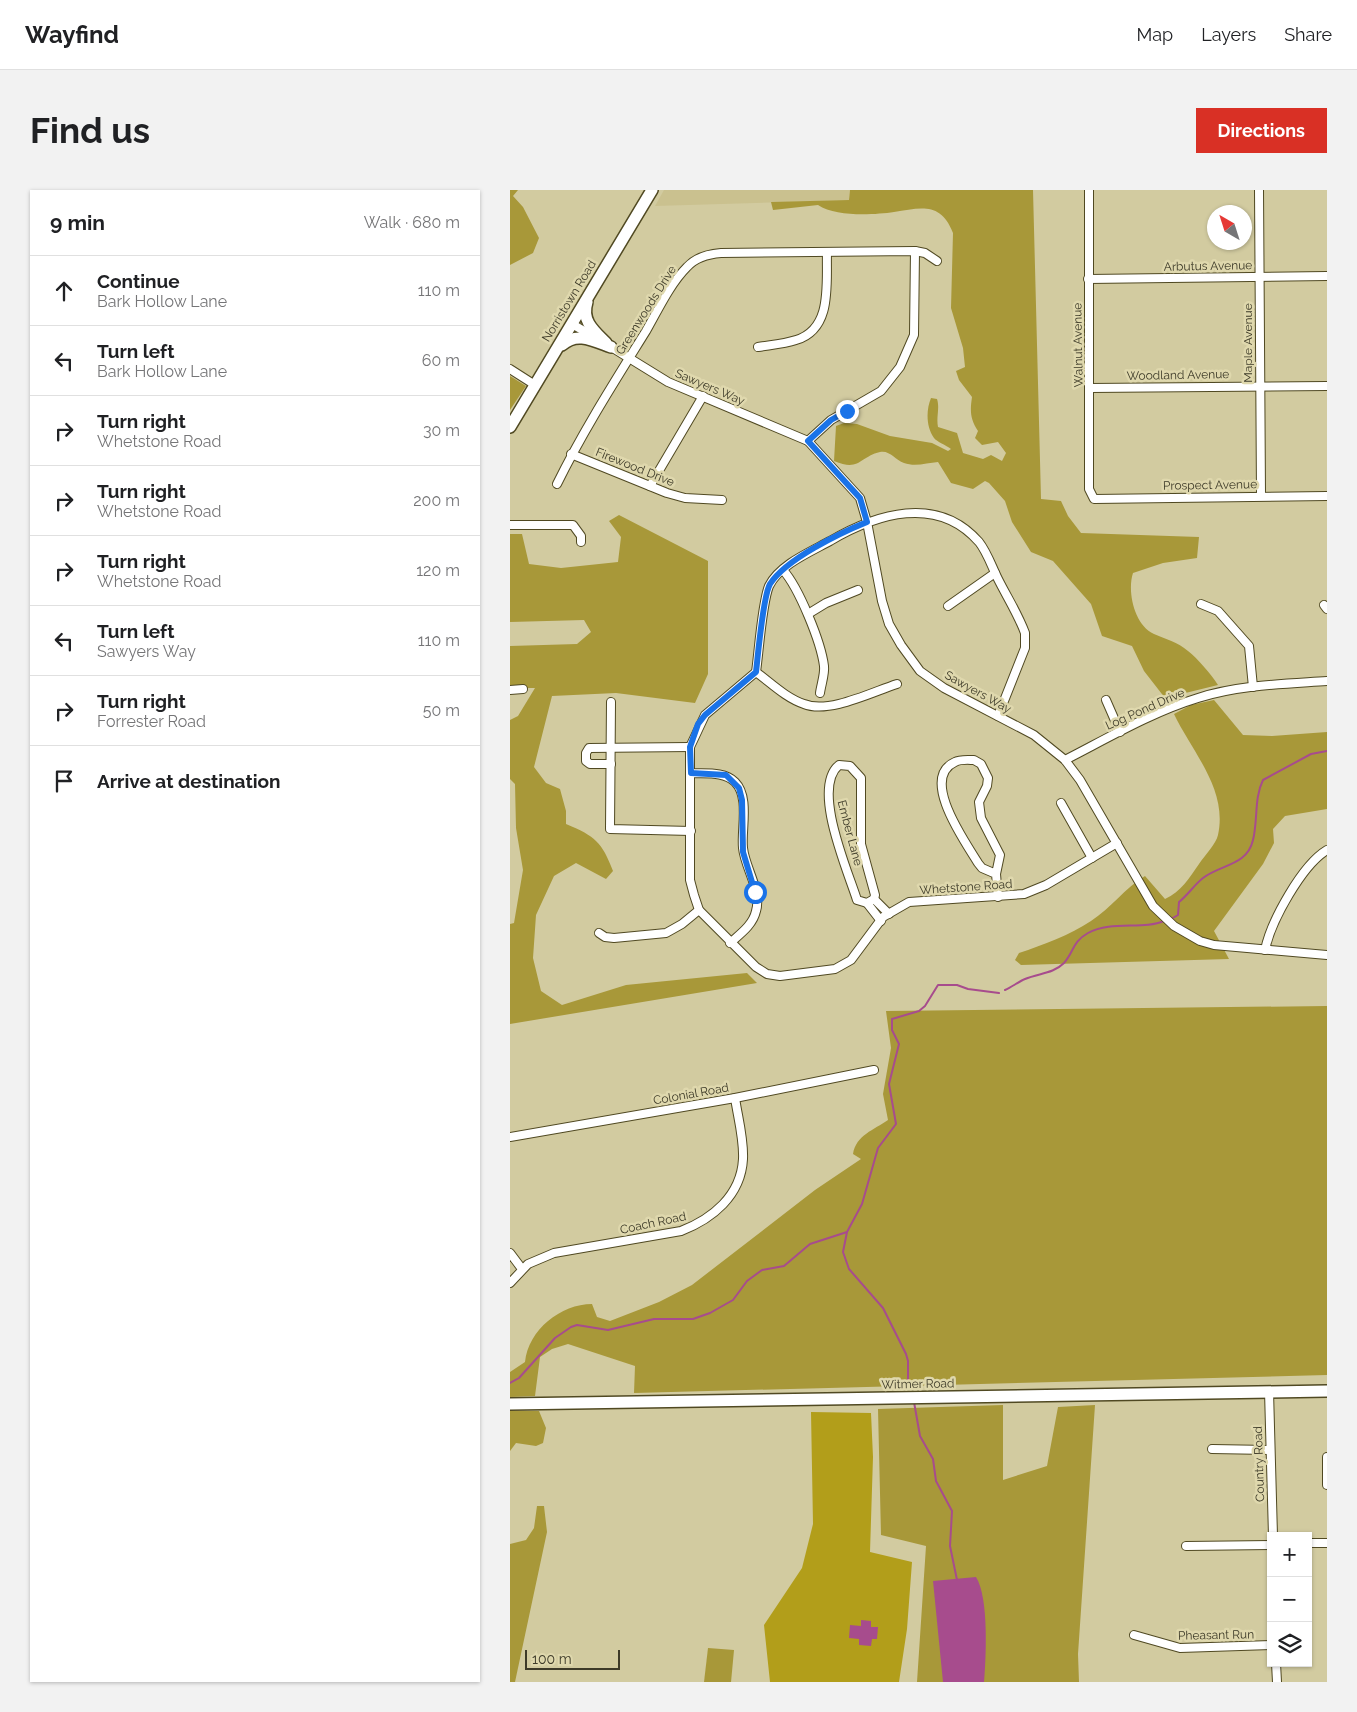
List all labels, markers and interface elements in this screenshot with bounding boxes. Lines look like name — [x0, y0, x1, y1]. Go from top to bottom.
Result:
text: Wayfind — [25, 20, 119, 49]
text: Map — [1137, 24, 1173, 45]
text: Layers — [1201, 24, 1256, 45]
text: Share — [1284, 24, 1332, 45]
button: Directions — [1196, 108, 1327, 153]
text: Find us — [30, 110, 150, 151]
north arrow — [1207, 205, 1252, 250]
text: 9 min — [50, 210, 105, 235]
text: Walk · 680 m — [364, 213, 460, 232]
street label: Norristown Road — [539, 258, 599, 344]
street label: Arbutus Avenue — [1164, 258, 1252, 274]
street label: Greenwoods Drive — [613, 263, 679, 357]
text: Continue — [97, 270, 180, 292]
icon: ahead — [50, 277, 78, 305]
text: 110 m — [418, 281, 460, 300]
text: Bark Hollow Lane — [97, 292, 227, 311]
street label: Walnut Avenue — [1070, 303, 1086, 387]
street label: Maple Avenue — [1241, 303, 1255, 383]
text: Turn left — [97, 340, 174, 362]
icon: left — [50, 347, 78, 375]
text: 60 m — [422, 351, 460, 370]
text: Bark Hollow Lane — [97, 362, 227, 381]
street label: Sawyers Way — [673, 366, 747, 408]
street label: Woodland Avenue — [1127, 367, 1229, 383]
route end — [836, 400, 859, 423]
text: Turn right — [97, 410, 186, 432]
icon: right — [50, 417, 78, 445]
text: 30 m — [423, 421, 460, 440]
text: Whetstone Road — [97, 432, 221, 451]
street label: Firewood Drive — [594, 445, 676, 489]
street label: Prospect Avenue — [1163, 477, 1257, 493]
text: Turn right — [97, 480, 186, 502]
icon: right — [50, 487, 78, 515]
text: 200 m — [413, 491, 460, 510]
text: Whetstone Road — [97, 502, 221, 521]
text: Turn right — [97, 550, 186, 572]
icon: right — [50, 557, 78, 585]
text: 120 m — [416, 561, 460, 580]
text: Whetstone Road — [97, 572, 221, 591]
text: Turn left — [97, 620, 174, 642]
icon: left — [50, 627, 78, 655]
text: 110 m — [418, 631, 460, 650]
text: Sawyers Way — [97, 642, 196, 661]
street label: Sawyers Way — [942, 668, 1014, 716]
street label: Log Pond Drive — [1103, 685, 1187, 733]
text: Turn right — [97, 690, 186, 712]
icon: right — [50, 697, 78, 725]
text: 50 m — [423, 701, 460, 720]
text: Forrester Road — [97, 712, 206, 731]
icon: arrive — [50, 767, 78, 795]
text: Arrive at destination — [97, 770, 281, 792]
street label: Ember Lane — [835, 799, 865, 867]
street label: Whetstone Road — [919, 877, 1013, 897]
route start — [744, 881, 767, 904]
street label: Colonial Road — [652, 1080, 730, 1108]
street label: Coach Road — [619, 1209, 687, 1237]
street label: Witmer Road — [881, 1376, 955, 1392]
street label: Country Road — [1251, 1426, 1267, 1502]
map controls — [1267, 1532, 1312, 1667]
button: + — [1267, 1532, 1312, 1577]
button: − — [1267, 1577, 1312, 1622]
button: layers — [1267, 1622, 1312, 1667]
street label: Pheasant Run — [1178, 1627, 1254, 1643]
scale bar — [525, 1647, 620, 1670]
text: 100 m — [532, 1651, 572, 1667]

